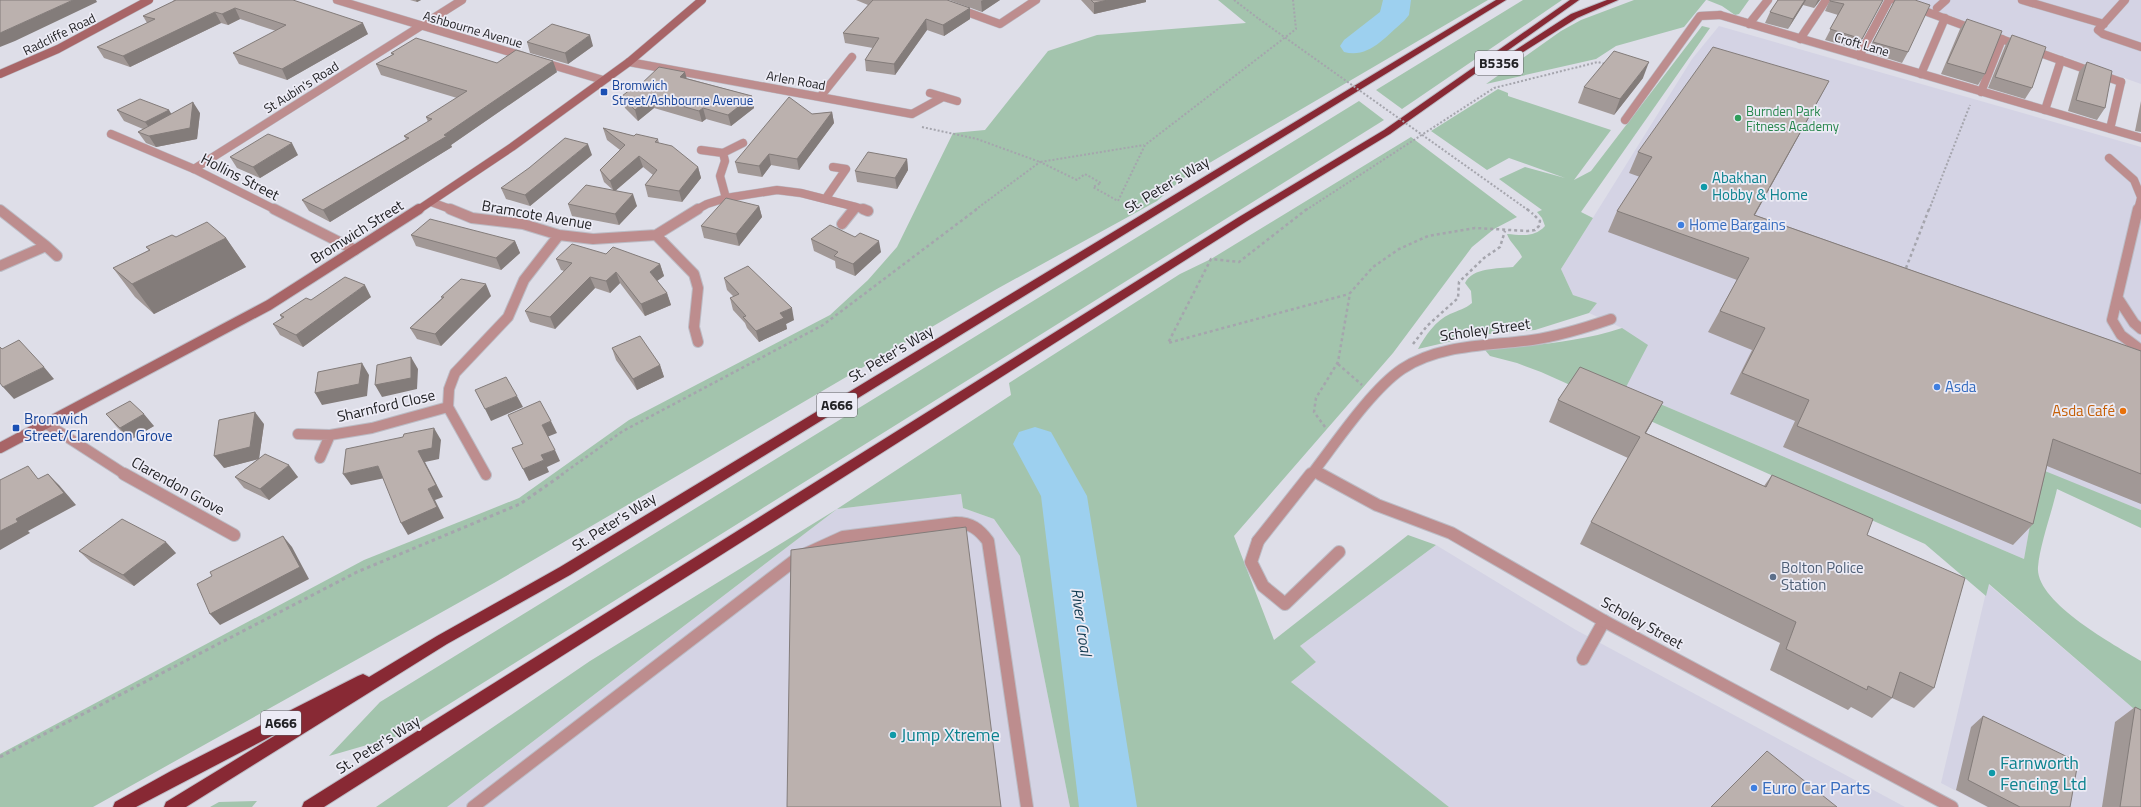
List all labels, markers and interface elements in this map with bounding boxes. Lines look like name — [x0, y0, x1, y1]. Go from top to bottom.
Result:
street label: Ashbourne Avenue — [421, 5, 525, 53]
street label: Radcliffe Road — [19, 8, 99, 60]
street label: Croft Lane — [1832, 27, 1892, 61]
road number: B5356 — [1475, 51, 1523, 75]
street label: St Aubin's Road — [260, 56, 342, 118]
street label: Arlen Road — [765, 65, 827, 95]
place label: Bromwich Street/Ashbourne Avenue — [612, 75, 753, 110]
marker: Bromwich Street/Ashbourne Avenue — [599, 87, 609, 97]
place label: Burnden Park Fitness Academy — [1746, 101, 1839, 136]
marker: Burnden Park Fitness Academy — [1733, 113, 1743, 123]
street label: Hollins Street — [197, 147, 284, 206]
street label: St. Peter's Way — [1120, 150, 1214, 219]
place label: Abakhan Hobby & Home — [1712, 166, 1808, 206]
marker: Abakhan Hobby & Home — [1699, 182, 1709, 192]
street label: Bromwich Street — [306, 193, 408, 269]
street label: Bramcote Avenue — [480, 193, 594, 236]
place label: Home Bargains — [1689, 213, 1786, 236]
marker: Home Bargains — [1676, 220, 1686, 230]
street label: Scholey Street — [1438, 312, 1532, 347]
street label: St. Peter's Way — [844, 319, 938, 388]
place label: Asda — [1945, 375, 1977, 398]
marker: Asda — [1932, 382, 1942, 392]
street label: Sharnford Close — [335, 383, 437, 428]
road number: A666 — [817, 393, 857, 417]
place label: Asda Café — [2052, 399, 2115, 422]
marker: Asda Café — [2118, 406, 2128, 416]
place label: Bromwich Street/Clarendon Grove — [24, 407, 173, 447]
marker: Bromwich Street/Clarendon Grove — [11, 423, 21, 433]
street label: Clarendon Grove — [127, 450, 229, 521]
street label: St. Peter's Way — [567, 487, 660, 557]
place label: Bolton Police Station — [1781, 556, 1864, 596]
marker: Bolton Police Station — [1768, 572, 1778, 582]
water label: River Croal — [1065, 587, 1099, 659]
street label: Scholey Street — [1597, 590, 1688, 655]
street label: St. Peter's Way — [331, 710, 424, 780]
road number: A666 — [261, 711, 301, 735]
place label: Jump Xtreme — [901, 721, 1000, 748]
marker: Jump Xtreme — [888, 730, 898, 740]
place label: Farnworth Fencing Ltd — [2000, 749, 2087, 797]
marker: Farnworth Fencing Ltd — [1987, 768, 1997, 778]
place label: Euro Car Parts — [1762, 774, 1870, 801]
marker: Euro Car Parts — [1749, 783, 1759, 793]

